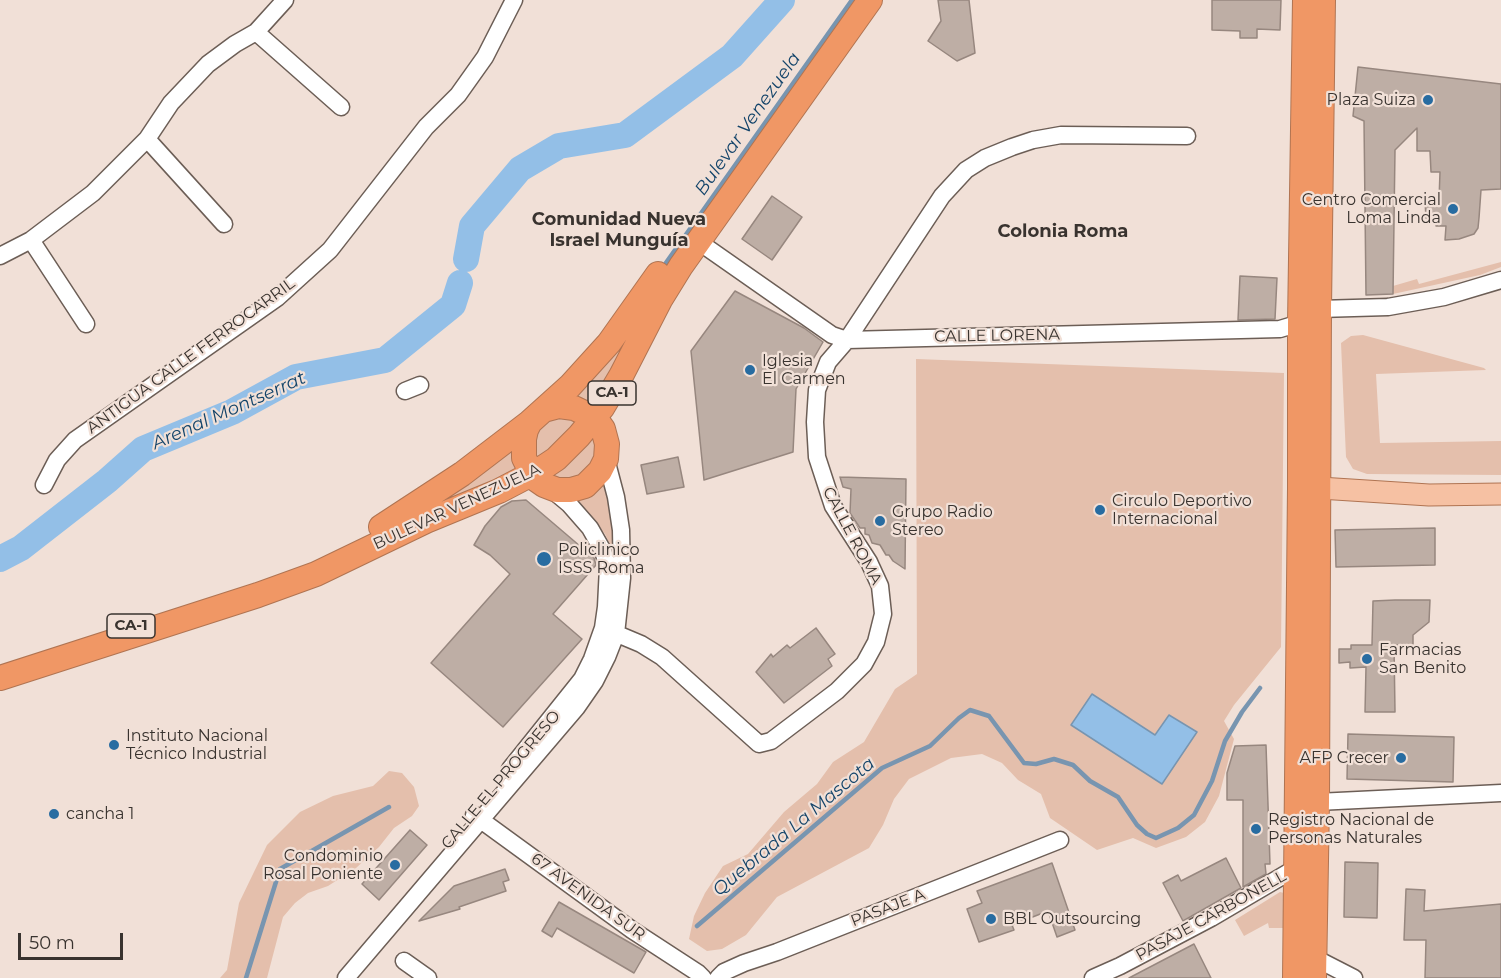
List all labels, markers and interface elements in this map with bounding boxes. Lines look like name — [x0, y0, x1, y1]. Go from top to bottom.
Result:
water label: Bulevar Venezuela — [691, 48, 805, 200]
place label: Plaza Suiza — [1326, 90, 1416, 110]
marker: Plaza Suiza — [1421, 93, 1435, 107]
place label: Centro Comercial Loma Linda — [1302, 190, 1441, 228]
marker: Centro Comercial Loma Linda — [1446, 202, 1460, 216]
district label: Comunidad Nueva Israel Munguía — [532, 209, 706, 252]
district label: Colonia Roma — [998, 221, 1128, 243]
street label: ANTIGUA CALLE FERROCARRIL — [83, 274, 299, 438]
street label: CALLE LORENA — [934, 325, 1060, 347]
place label: Iglesia El Carmen — [762, 351, 846, 389]
marker: Iglesia El Carmen — [743, 363, 757, 377]
water label: Arenal Montserrat — [149, 367, 309, 455]
road number: CA-1 — [588, 381, 636, 405]
street label: BULEVAR VENEZUELA — [370, 460, 544, 554]
street label: CALLE ROMA — [818, 484, 886, 588]
place label: Circulo Deportivo Internacional — [1112, 491, 1252, 529]
place label: Grupo Radio Stereo — [892, 502, 993, 540]
marker: Circulo Deportivo Internacional — [1093, 503, 1107, 517]
marker: Grupo Radio Stereo — [873, 514, 887, 528]
place label: Policlinico ISSS Roma — [558, 540, 645, 578]
marker: Policlinico ISSS Roma — [535, 550, 553, 568]
road number: CA-1 — [107, 614, 155, 638]
place label: Farmacias San Benito — [1379, 640, 1466, 678]
marker: Farmacias San Benito — [1360, 652, 1374, 666]
street label: CALLE EL PROGRESO — [437, 707, 565, 853]
place label: Instituto Nacional Técnico Industrial — [126, 726, 268, 764]
marker: Instituto Nacional Técnico Industrial — [107, 738, 121, 752]
place label: AFP Crecer — [1300, 748, 1389, 768]
marker: AFP Crecer — [1394, 751, 1408, 765]
water label: Quebrada La Mascota — [709, 753, 879, 901]
place label: cancha 1 — [66, 804, 134, 824]
marker: cancha 1 — [47, 807, 61, 821]
place label: Registro Nacional de Personas Naturales — [1268, 810, 1434, 848]
marker: Registro Nacional de Personas Naturales — [1249, 822, 1263, 836]
place label: Condominio Rosal Poniente — [263, 846, 383, 884]
street label: 67 AVENIDA SUR — [527, 849, 649, 945]
marker: Condominio Rosal Poniente — [388, 858, 402, 872]
street label: PASAJE CARBONELL — [1133, 867, 1289, 965]
street label: PASAJE A — [848, 885, 928, 931]
place label: BBL Outsourcing — [1003, 909, 1141, 929]
marker: BBL Outsourcing — [984, 912, 998, 926]
scale bar — [21, 921, 126, 959]
text: 50 m — [29, 932, 75, 954]

